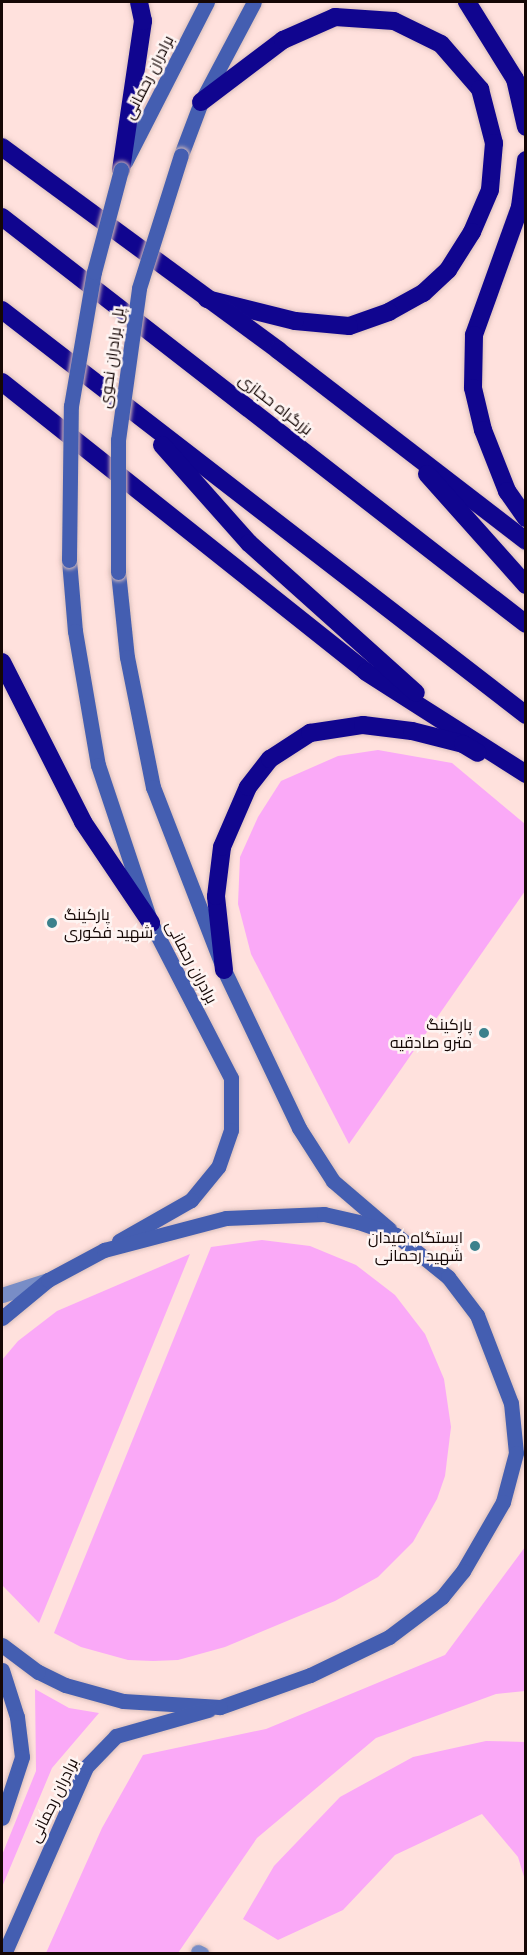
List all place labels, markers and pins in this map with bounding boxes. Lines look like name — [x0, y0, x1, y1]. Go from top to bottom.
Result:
place label: پارکینگ شهید فکوری — [64, 904, 153, 942]
marker: پارکینگ شهید فکوری — [45, 916, 59, 930]
place label: پارکینگ مترو صادقیه — [390, 1014, 472, 1052]
marker: پارکینگ مترو صادقیه — [477, 1026, 491, 1040]
place label: ایستگاه میدان شهید رحمانی — [368, 1227, 463, 1265]
marker: ایستگاه میدان شهید رحمانی — [468, 1239, 482, 1253]

